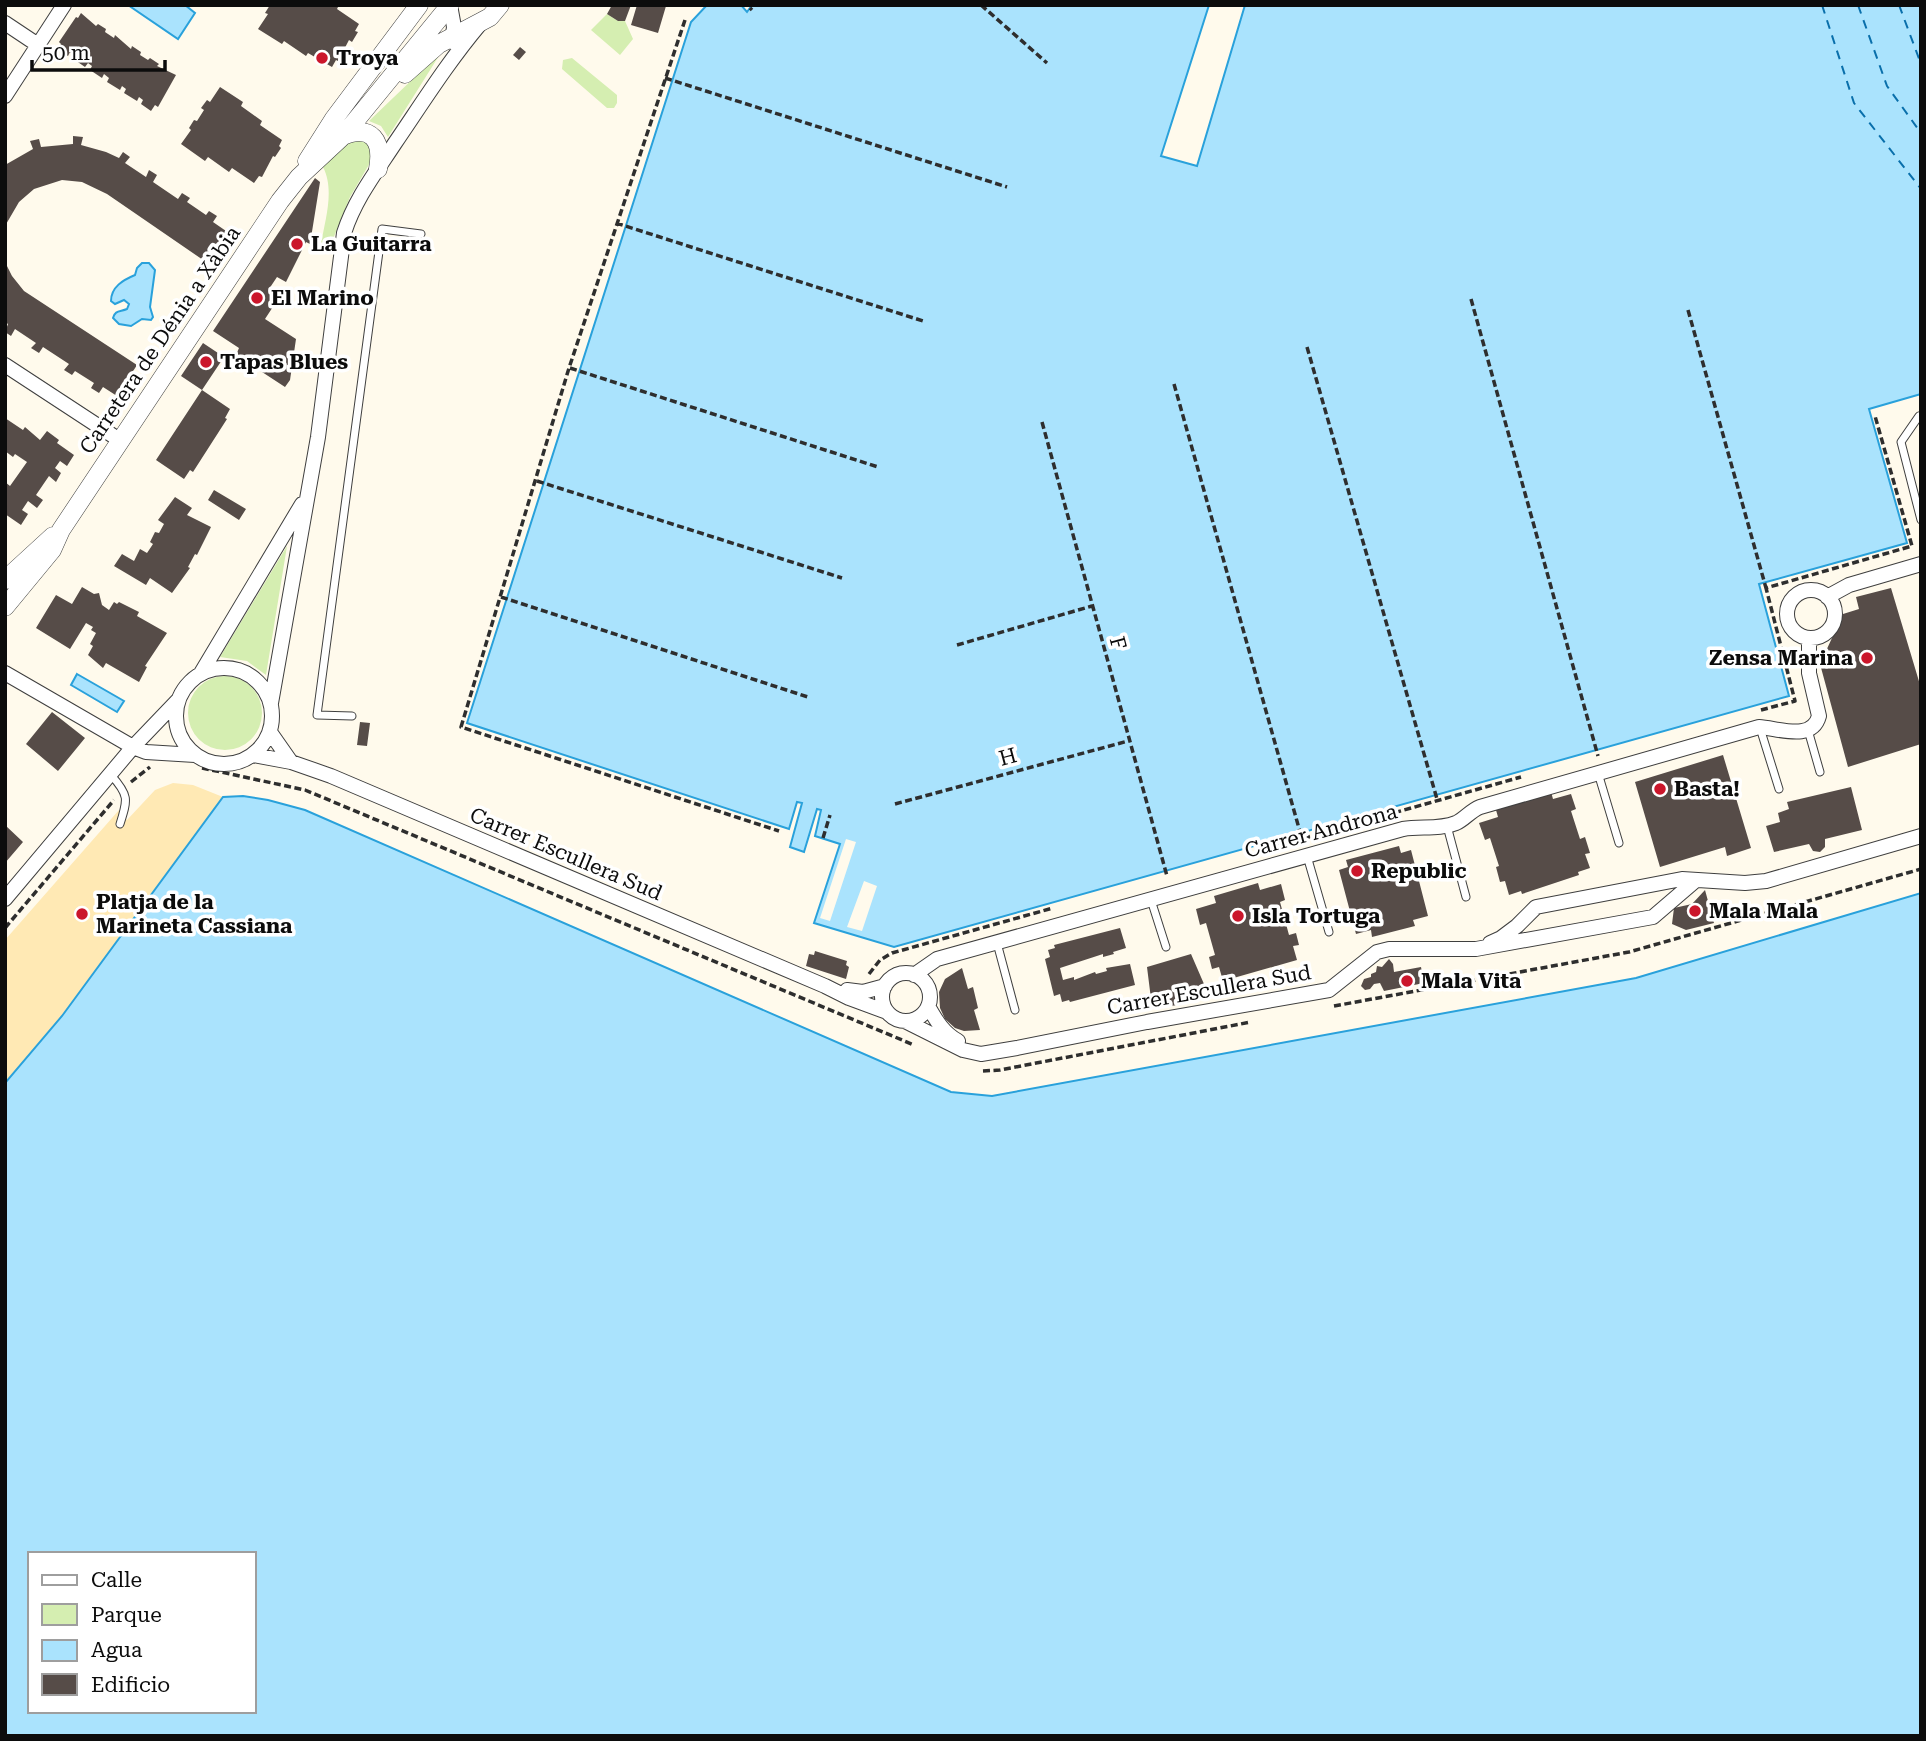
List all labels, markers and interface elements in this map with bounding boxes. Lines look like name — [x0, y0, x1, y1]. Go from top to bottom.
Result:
scale bar — [32, 28, 164, 72]
text: 50 m — [42, 41, 90, 65]
place label: Troya — [336, 46, 399, 70]
marker: Troya — [314, 50, 330, 66]
street label: Carretera de Dénia a Xàbia — [75, 221, 246, 458]
place label: La Guitarra — [311, 232, 432, 256]
marker: La Guitarra — [289, 236, 305, 252]
place label: El Marino — [271, 286, 374, 310]
marker: El Marino — [249, 290, 265, 306]
place label: Tapas Blues — [220, 350, 348, 374]
marker: Tapas Blues — [198, 354, 214, 370]
street label: F — [1105, 634, 1131, 652]
place label: Zensa Marina — [1709, 646, 1854, 670]
marker: Zensa Marina — [1859, 650, 1875, 666]
street label: H — [996, 743, 1020, 771]
place label: Basta! — [1674, 777, 1740, 801]
marker: Basta! — [1652, 781, 1668, 797]
street label: Carrer Androna — [1242, 799, 1400, 863]
street label: Carrer Escullera Sud — [466, 803, 666, 906]
place label: Republic — [1371, 859, 1467, 883]
marker: Republic — [1349, 863, 1365, 879]
place label: Platja de la Marineta Cassiana — [96, 890, 293, 938]
place label: Mala Mala — [1709, 899, 1819, 923]
marker: Mala Mala — [1687, 903, 1703, 919]
place label: Isla Tortuga — [1252, 904, 1381, 928]
marker: Platja de la Marineta Cassiana — [74, 906, 90, 922]
marker: Isla Tortuga — [1230, 908, 1246, 924]
street label: Carrer Escullera Sud — [1105, 960, 1313, 1020]
place label: Mala Vita — [1421, 969, 1522, 993]
marker: Mala Vita — [1399, 973, 1415, 989]
legend — [28, 1552, 256, 1713]
text: Calle — [91, 1568, 142, 1592]
text: Parque — [91, 1603, 162, 1627]
text: Agua — [91, 1638, 143, 1662]
text: Edificio — [91, 1673, 170, 1697]

